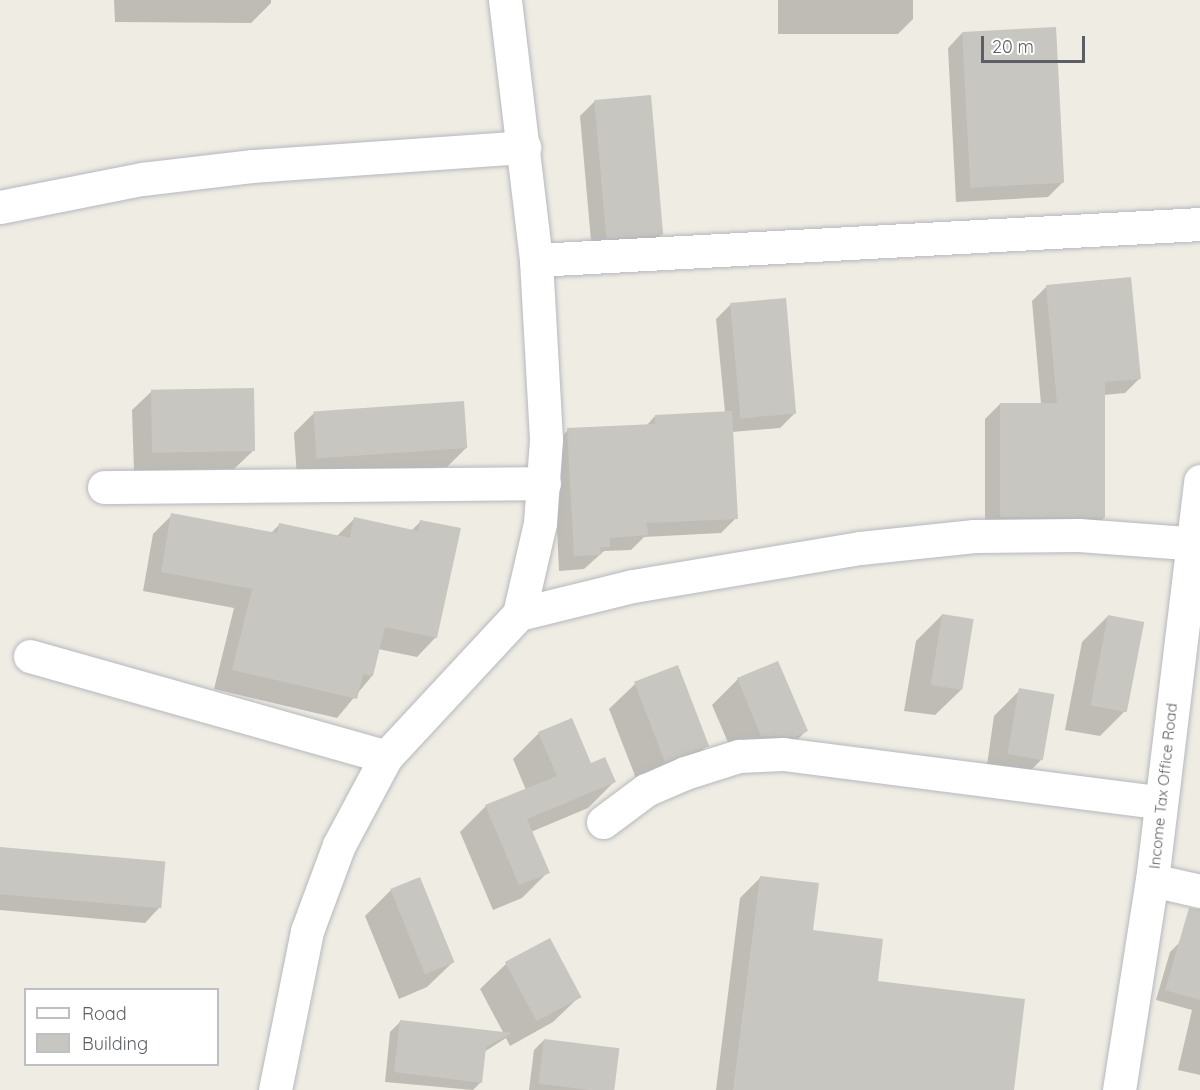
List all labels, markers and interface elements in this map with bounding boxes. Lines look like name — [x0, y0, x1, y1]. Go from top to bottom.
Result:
scale bar — [984, 24, 1088, 62]
text: 20 m — [992, 35, 1034, 58]
street label: Income Tax Office Road — [1145, 702, 1181, 870]
legend — [24, 988, 219, 1066]
text: Road — [82, 1002, 127, 1025]
text: Building — [82, 1032, 148, 1055]

